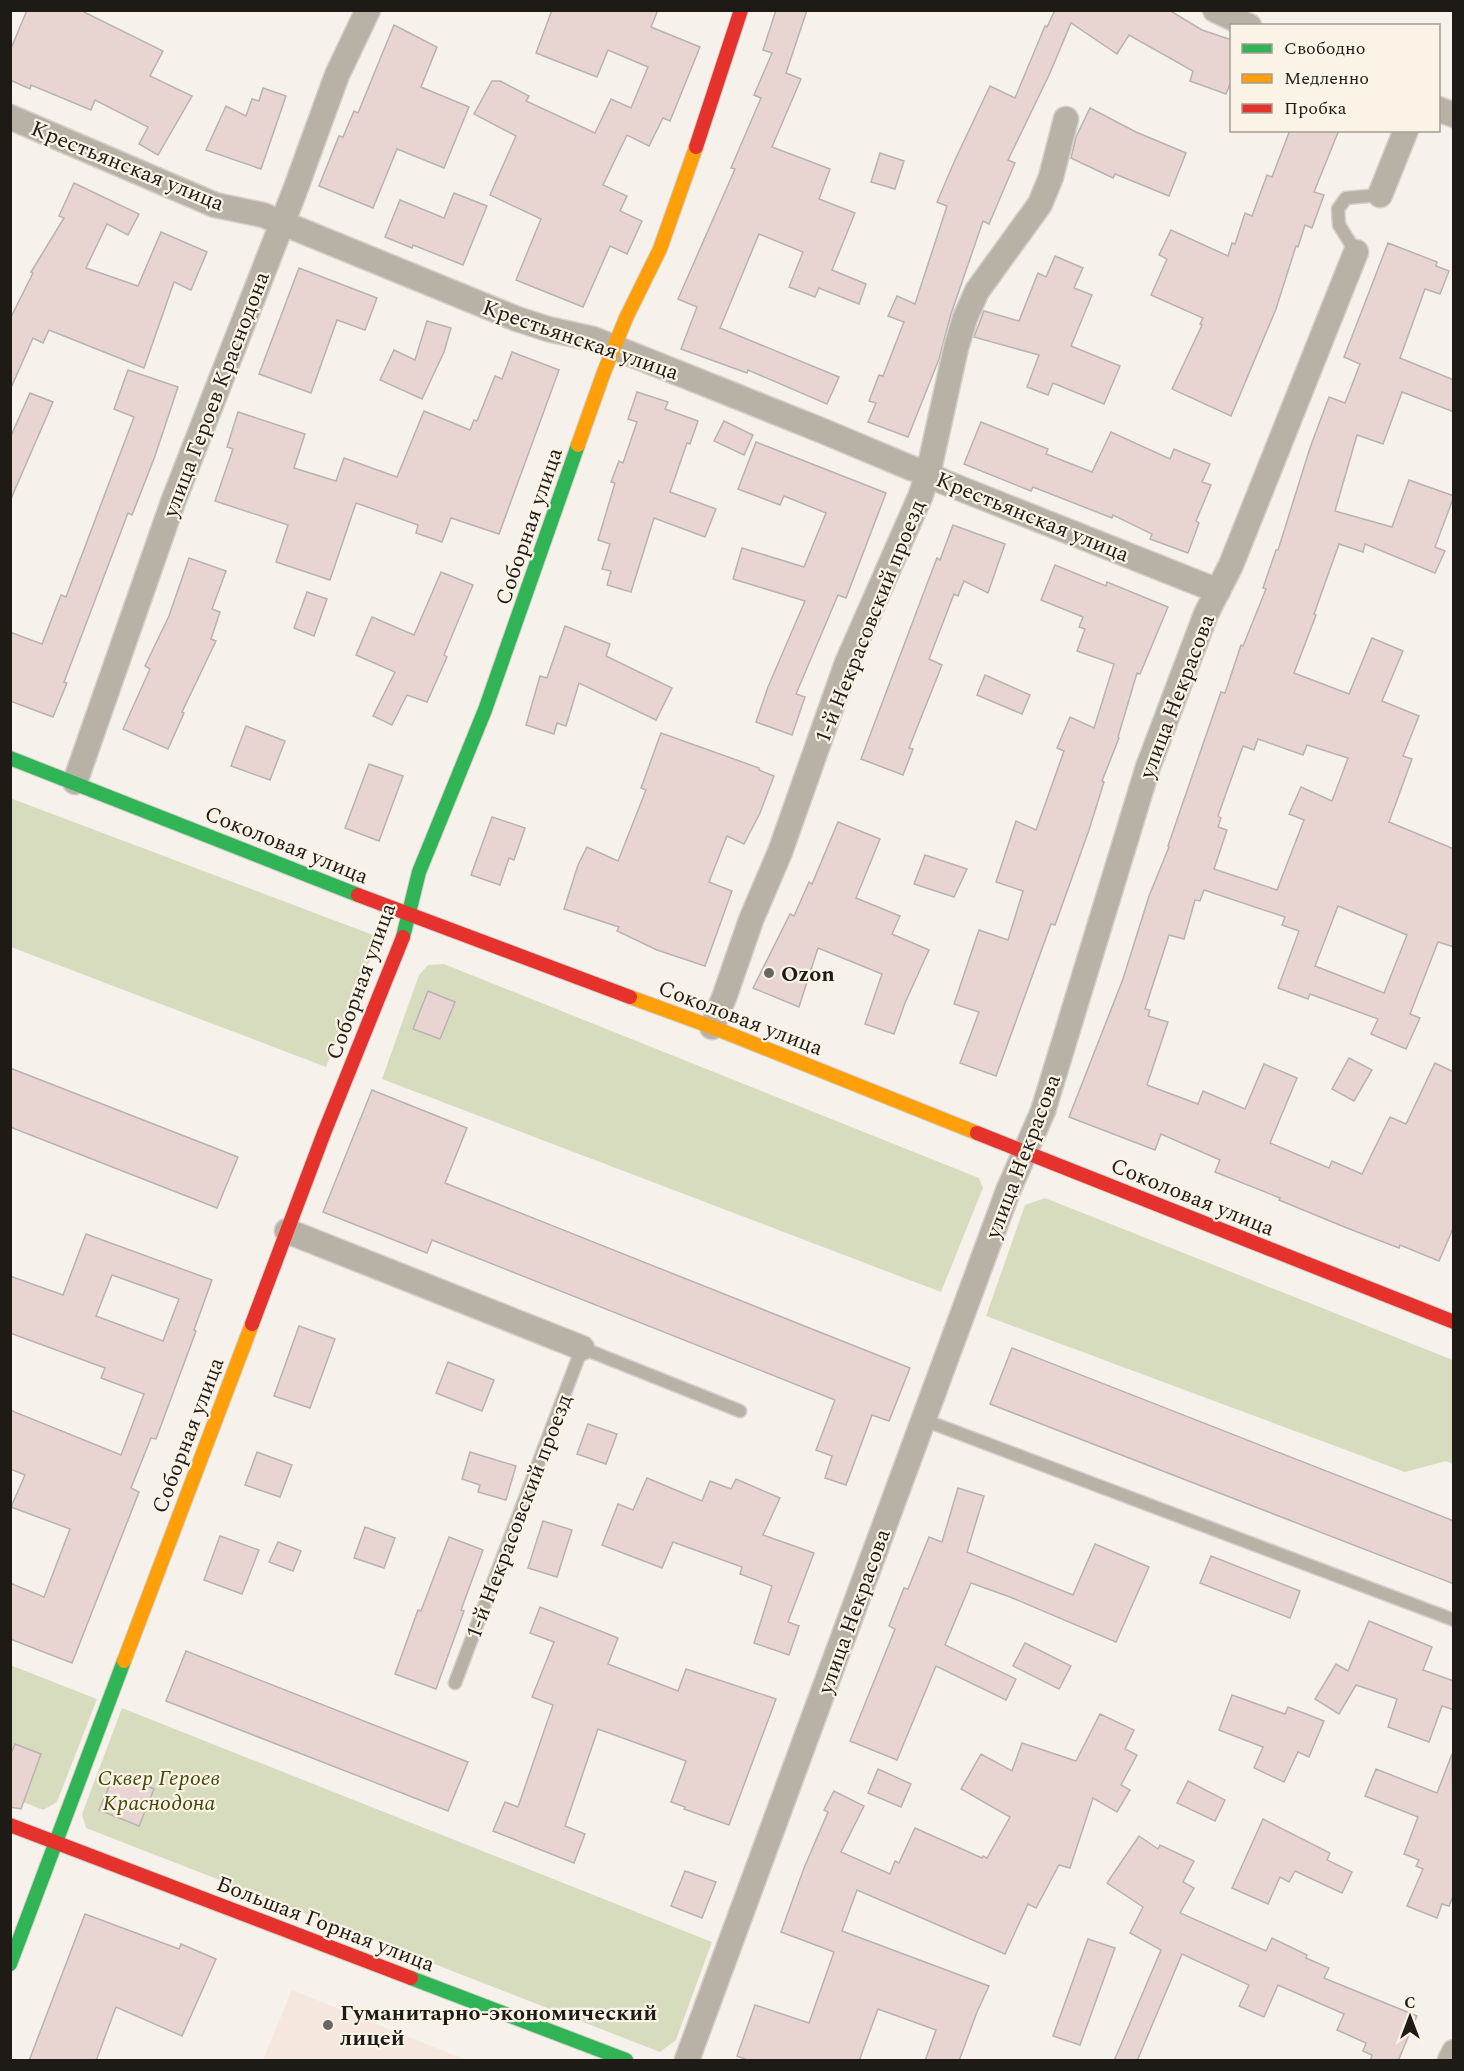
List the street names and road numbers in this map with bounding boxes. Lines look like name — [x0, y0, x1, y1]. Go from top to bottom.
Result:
street label: Крестьянская улица — [26, 113, 229, 220]
street label: улица Героев Краснодона — [154, 267, 279, 523]
street label: Крестьянская улица — [478, 291, 683, 390]
street label: Соборная улица — [487, 443, 572, 610]
street label: Крестьянская улица — [931, 464, 1134, 571]
street label: 1-й Некрасовский проезд — [806, 495, 934, 748]
street label: улица Некрасова — [1131, 609, 1224, 784]
street label: Соколовая улица — [199, 797, 374, 893]
street label: Соборная улица — [318, 898, 405, 1065]
street label: Соколовая улица — [653, 972, 828, 1065]
street label: улица Некрасова — [977, 1069, 1070, 1244]
street label: Соколовая улица — [1105, 1149, 1280, 1245]
street label: Соборная улица — [143, 1353, 233, 1518]
street label: 1-й Некрасовский проезд — [457, 1389, 581, 1644]
street label: улица Некрасова — [809, 1524, 900, 1700]
street label: Большая Горная улица — [211, 1868, 440, 1981]

